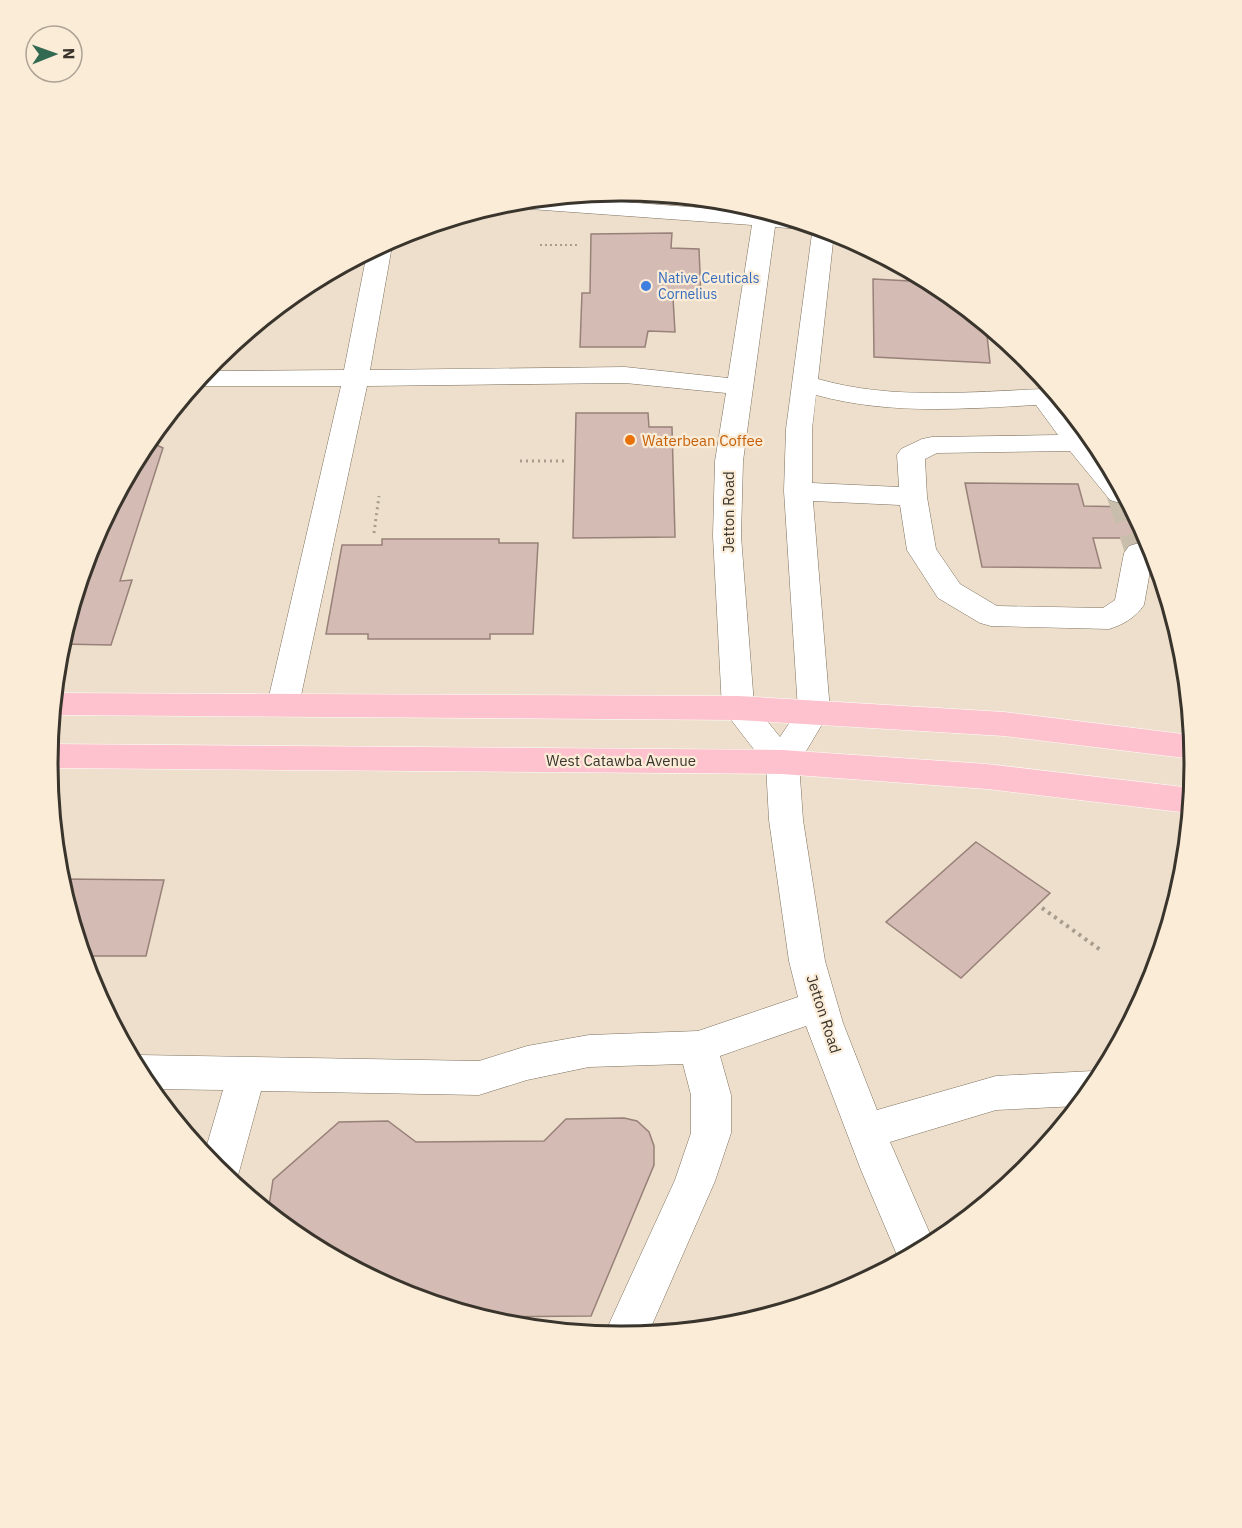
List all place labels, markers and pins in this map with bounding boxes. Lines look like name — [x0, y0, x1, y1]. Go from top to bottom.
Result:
place label: Native Ceuticals Cornelius — [658, 269, 760, 303]
marker: Native Ceuticals Cornelius — [639, 279, 653, 293]
place label: Waterbean Coffee — [642, 431, 763, 450]
marker: Waterbean Coffee — [623, 433, 637, 447]

